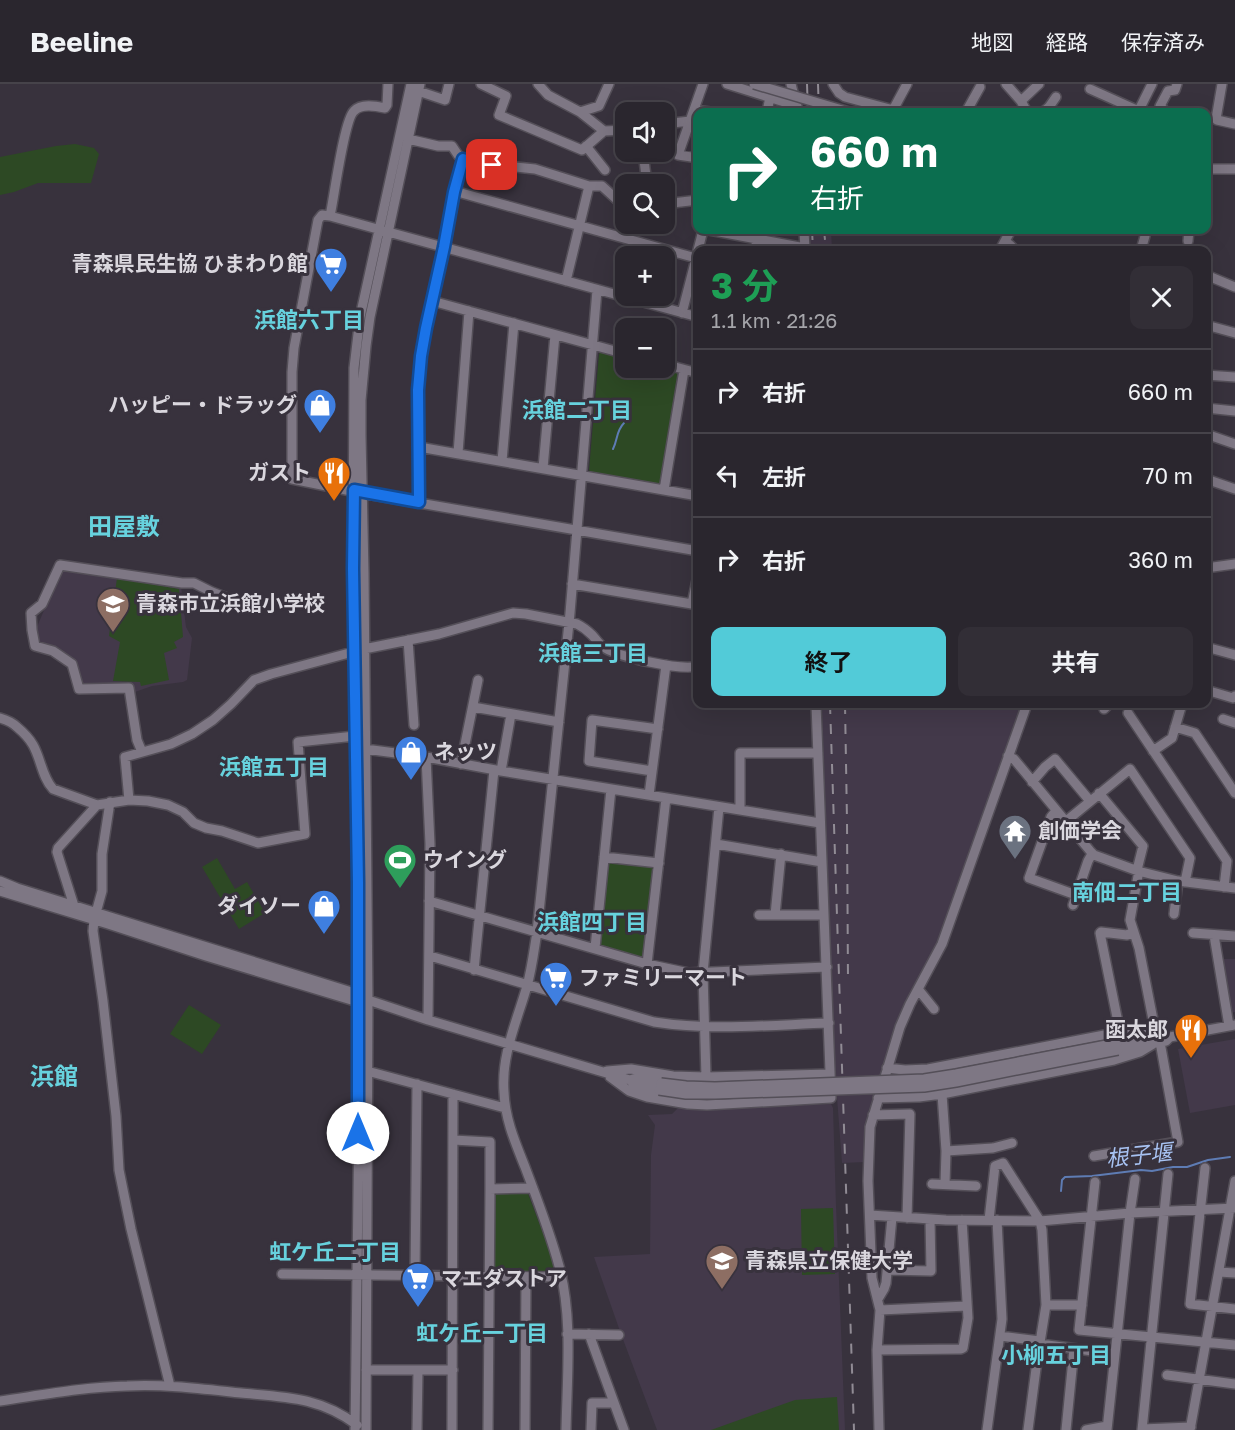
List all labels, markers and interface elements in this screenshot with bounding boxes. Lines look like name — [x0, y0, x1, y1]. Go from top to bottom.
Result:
text: Beeline — [30, 25, 133, 58]
text: 地図 — [971, 29, 1013, 55]
text: 経路 — [1046, 29, 1088, 55]
text: 保存済み — [1121, 29, 1205, 55]
map controls — [615, 102, 675, 378]
button: sound — [615, 102, 675, 162]
text: 660 m — [810, 126, 938, 176]
icon: right — [711, 132, 789, 210]
pin — [466, 139, 517, 190]
icon: arrive — [475, 148, 508, 181]
button: search — [615, 174, 675, 234]
text: 右折 — [810, 182, 864, 214]
supermarket icon: 青森県民生協 ひまわり館 — [313, 246, 349, 293]
button: + — [615, 246, 675, 306]
place label: 青森県民生協 ひまわり館 — [72, 250, 308, 276]
text: 3 分 — [711, 264, 778, 307]
button: close — [1130, 266, 1193, 329]
district label: 浜館六丁目 — [254, 306, 364, 333]
text: 1.1 km · 21:26 — [711, 308, 837, 332]
button: − — [615, 318, 675, 378]
icon: right — [711, 375, 744, 408]
text: 660 m — [1128, 378, 1193, 405]
text: 右折 — [762, 379, 806, 406]
shop icon: ハッピー・ドラッグ — [302, 387, 338, 434]
place label: ハッピー・ドラッグ — [108, 391, 297, 417]
district label: 浜館二丁目 — [522, 396, 632, 423]
restaurant icon: ガスト — [316, 455, 352, 502]
place label: ガスト — [248, 459, 311, 485]
icon: left — [711, 459, 744, 492]
text: 70 m — [1143, 462, 1193, 489]
text: 左折 — [762, 463, 806, 490]
district label: 田屋敷 — [88, 511, 160, 540]
icon: right — [711, 543, 744, 576]
text: 360 m — [1128, 546, 1193, 573]
text: 右折 — [762, 547, 806, 574]
school or university icon: 青森市立浜館小学校 — [95, 586, 131, 633]
place label: 青森市立浜館小学校 — [136, 590, 325, 616]
button: 終了 — [711, 627, 946, 696]
button: 共有 — [958, 627, 1193, 696]
district label: 浜館三丁目 — [538, 639, 648, 666]
shop icon: ネッツ — [393, 734, 429, 781]
place label: ネッツ — [434, 738, 497, 764]
district label: 浜館五丁目 — [219, 753, 329, 780]
temple icon: 創価学会 — [997, 813, 1033, 860]
place label: 創価学会 — [1038, 817, 1122, 843]
sports icon: ウイング — [382, 842, 418, 889]
place label: ウイング — [423, 846, 507, 872]
district label: 南佃二丁目 — [1072, 878, 1182, 905]
shop icon: ダイソー — [306, 888, 342, 935]
place label: ダイソー — [217, 892, 301, 918]
district label: 浜館四丁目 — [537, 908, 647, 935]
supermarket icon: ファミリーマート — [538, 960, 574, 1007]
place label: ファミリーマート — [579, 964, 747, 990]
restaurant icon: 函太郎 — [1173, 1012, 1209, 1059]
place label: 函太郎 — [1105, 1016, 1168, 1042]
district label: 浜館 — [30, 1061, 78, 1090]
position arrow — [326, 1101, 390, 1165]
water label: 根子堰 — [1105, 1137, 1177, 1171]
district label: 虹ケ丘二丁目 — [269, 1238, 401, 1265]
school or university icon: 青森県立保健大学 — [704, 1243, 740, 1290]
place label: 青森県立保健大学 — [745, 1247, 913, 1273]
supermarket icon: マエダストア — [400, 1261, 436, 1308]
place label: マエダストア — [441, 1265, 567, 1291]
district label: 虹ケ丘一丁目 — [416, 1319, 548, 1346]
district label: 小柳五丁目 — [1001, 1341, 1111, 1368]

